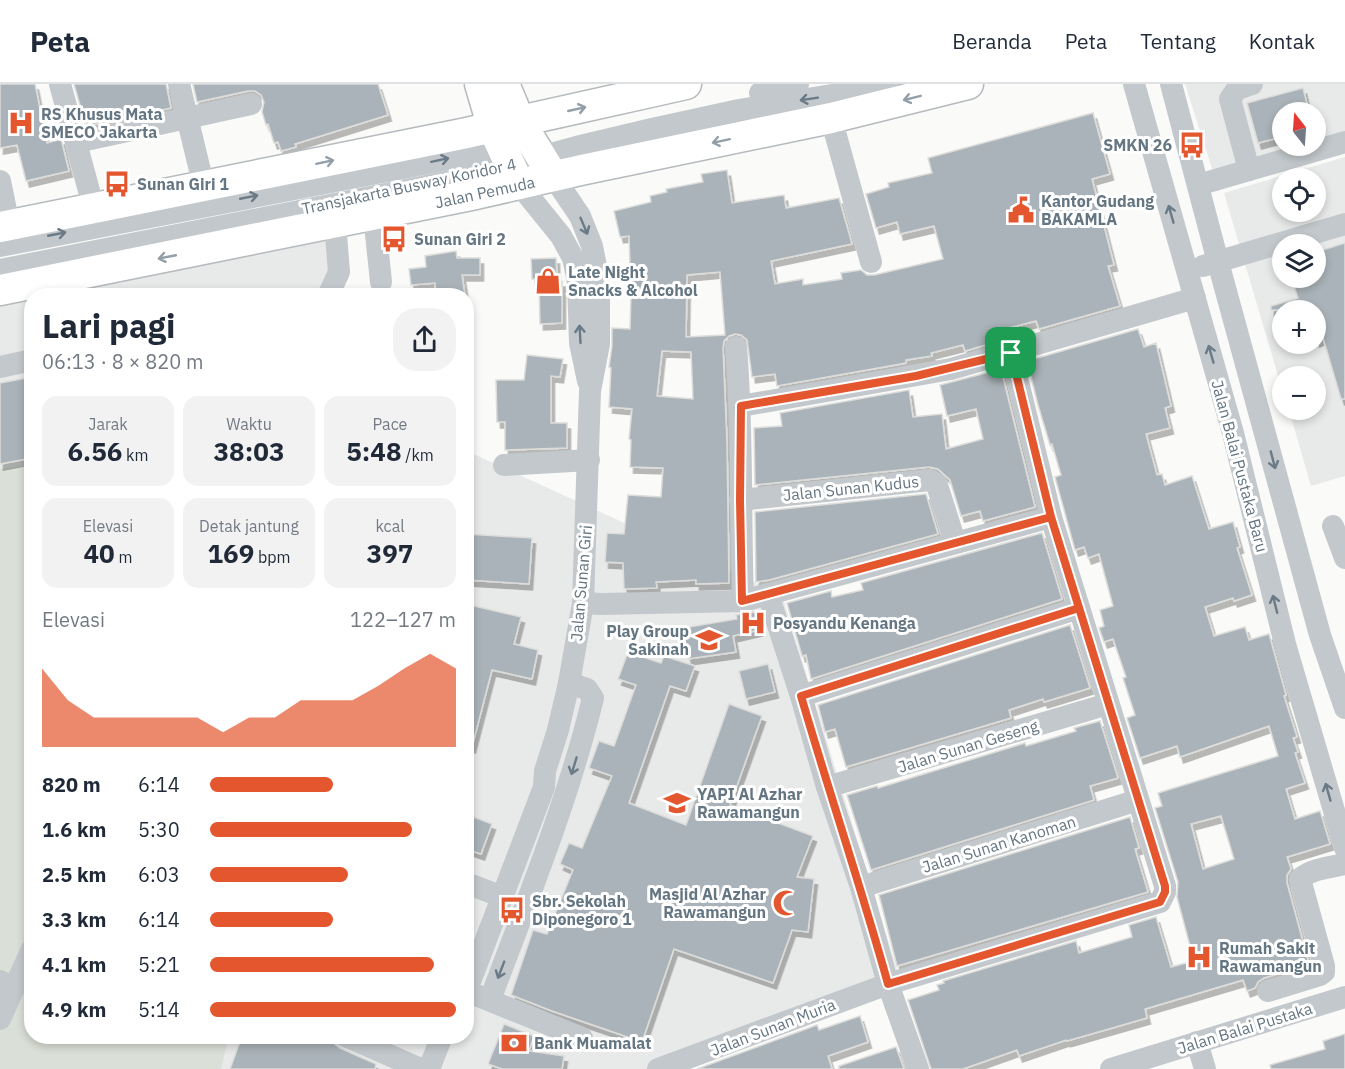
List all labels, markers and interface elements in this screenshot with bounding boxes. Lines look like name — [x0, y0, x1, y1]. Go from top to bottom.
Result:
text: Peta — [30, 23, 90, 60]
text: Beranda — [952, 27, 1032, 55]
text: Peta — [1065, 27, 1107, 55]
text: Tentang — [1140, 27, 1216, 55]
text: Kontak — [1249, 27, 1315, 55]
one-way arrow — [800, 93, 820, 104]
one-way arrow — [902, 93, 921, 105]
one-way arrow — [567, 102, 586, 114]
north arrow — [1272, 102, 1326, 156]
map controls — [1272, 102, 1326, 420]
place label: RS Khusus Mata SMECO Jakarta — [41, 104, 163, 142]
hospital icon: RS Khusus Mata SMECO Jakarta — [6, 108, 36, 138]
bus stop icon: SMKN 26 — [1177, 130, 1207, 160]
place label: SMKN 26 — [1103, 135, 1172, 155]
one-way arrow — [712, 136, 732, 147]
street label: Transjakarta Busway Koridor 4 — [300, 153, 518, 219]
one-way arrow — [430, 154, 450, 165]
one-way arrow — [315, 156, 334, 167]
button: locate — [1272, 168, 1326, 222]
bus stop icon: Sunan Giri 1 — [102, 169, 132, 199]
street label: Jalan Pemuda — [433, 172, 537, 212]
place label: Sunan Giri 1 — [137, 174, 229, 194]
one-way arrow — [239, 191, 258, 202]
place label: Kantor Gudang BAKAMLA — [1041, 191, 1154, 229]
public building icon: Kantor Gudang BAKAMLA — [1006, 195, 1036, 225]
one-way arrow — [1165, 205, 1176, 224]
one-way arrow — [579, 216, 590, 235]
bus stop icon: Sunan Giri 2 — [379, 224, 409, 254]
one-way arrow — [47, 228, 67, 239]
place label: Sunan Giri 2 — [414, 229, 506, 249]
button: layers — [1272, 234, 1326, 288]
one-way arrow — [158, 252, 177, 263]
place label: Late Night Snacks & Alcohol — [568, 262, 698, 300]
shop icon: Late Night Snacks & Alcohol — [533, 266, 563, 296]
button: + — [1272, 300, 1326, 354]
text: Lari pagi — [42, 304, 175, 347]
button: share — [393, 308, 456, 371]
one-way arrow — [575, 324, 586, 344]
pin — [985, 327, 1036, 378]
icon: arrive — [994, 336, 1027, 369]
one-way arrow — [1204, 345, 1216, 364]
text: 06:13 · 8 × 820 m — [42, 348, 203, 375]
button: − — [1272, 366, 1326, 420]
street label: Jalan Balai Pustaka Baru — [1207, 378, 1273, 554]
text: Jarak — [88, 414, 128, 434]
text: Waktu — [226, 414, 272, 434]
text: Pace — [373, 414, 407, 434]
text: 6.56 — [67, 434, 122, 468]
text: 38:03 — [214, 434, 284, 468]
text: 5:48 — [346, 434, 402, 468]
text: km — [122, 445, 149, 465]
text: /km — [402, 445, 434, 465]
one-way arrow — [1268, 450, 1279, 469]
street label: Jalan Sunan Kudus — [782, 471, 920, 505]
text: Elevasi — [83, 516, 133, 536]
text: Detak jantung — [199, 516, 299, 536]
text: kcal — [375, 516, 405, 536]
street label: Jalan Sunan Giri — [566, 524, 596, 642]
text: 40 — [84, 536, 115, 570]
text: 169 — [207, 536, 254, 570]
text: 397 — [367, 536, 413, 570]
text: m — [115, 547, 132, 567]
text: bpm — [254, 547, 291, 567]
one-way arrow — [1269, 595, 1281, 614]
text: Elevasi — [42, 606, 105, 633]
text: 122–127 m — [350, 606, 456, 633]
hospital icon: Posyandu Kenanga — [738, 608, 768, 638]
place label: Posyandu Kenanga — [773, 613, 916, 633]
place label: Play Group Sakinah — [606, 621, 689, 659]
school or university icon: Play Group Sakinah — [694, 625, 724, 655]
street label: Jalan Sunan Geseng — [896, 715, 1041, 777]
one-way arrow — [568, 756, 579, 775]
text: 820 m — [42, 771, 101, 798]
text: 6:14 — [138, 771, 180, 798]
one-way arrow — [1322, 783, 1333, 802]
place label: YAPI Al Azhar Rawamangun — [697, 784, 803, 822]
school or university icon: YAPI Al Azhar Rawamangun — [662, 788, 692, 818]
street label: Jalan Sunan Kanoman — [920, 811, 1078, 877]
text: 1.6 km — [42, 816, 106, 843]
text: 5:30 — [138, 816, 180, 843]
text: 2.5 km — [42, 861, 106, 888]
text: 6:03 — [138, 861, 180, 888]
place label: Masjid Al Azhar Rawamangun — [649, 884, 767, 922]
mosque icon: Masjid Al Azhar Rawamangun — [771, 888, 801, 918]
place label: Sbr. Sekolah Diponegoro 1 — [532, 891, 632, 929]
bus stop icon: Sbr. Sekolah Diponegoro 1 — [497, 895, 527, 925]
text: 3.3 km — [42, 906, 106, 933]
text: 6:14 — [138, 906, 180, 933]
place label: Rumah Sakit Rawamangun — [1219, 938, 1322, 976]
hospital icon: Rumah Sakit Rawamangun — [1184, 942, 1214, 972]
text: 4.1 km — [42, 951, 106, 978]
text: 5:21 — [138, 951, 180, 978]
one-way arrow — [495, 960, 506, 978]
street label: Jalan Sunan Muria — [708, 994, 839, 1060]
text: 4.9 km — [42, 996, 106, 1023]
text: 5:14 — [138, 996, 180, 1023]
street label: Jalan Balai Pustaka — [1175, 998, 1315, 1058]
bank icon: Bank Muamalat — [499, 1028, 529, 1058]
place label: Bank Muamalat — [534, 1033, 651, 1053]

